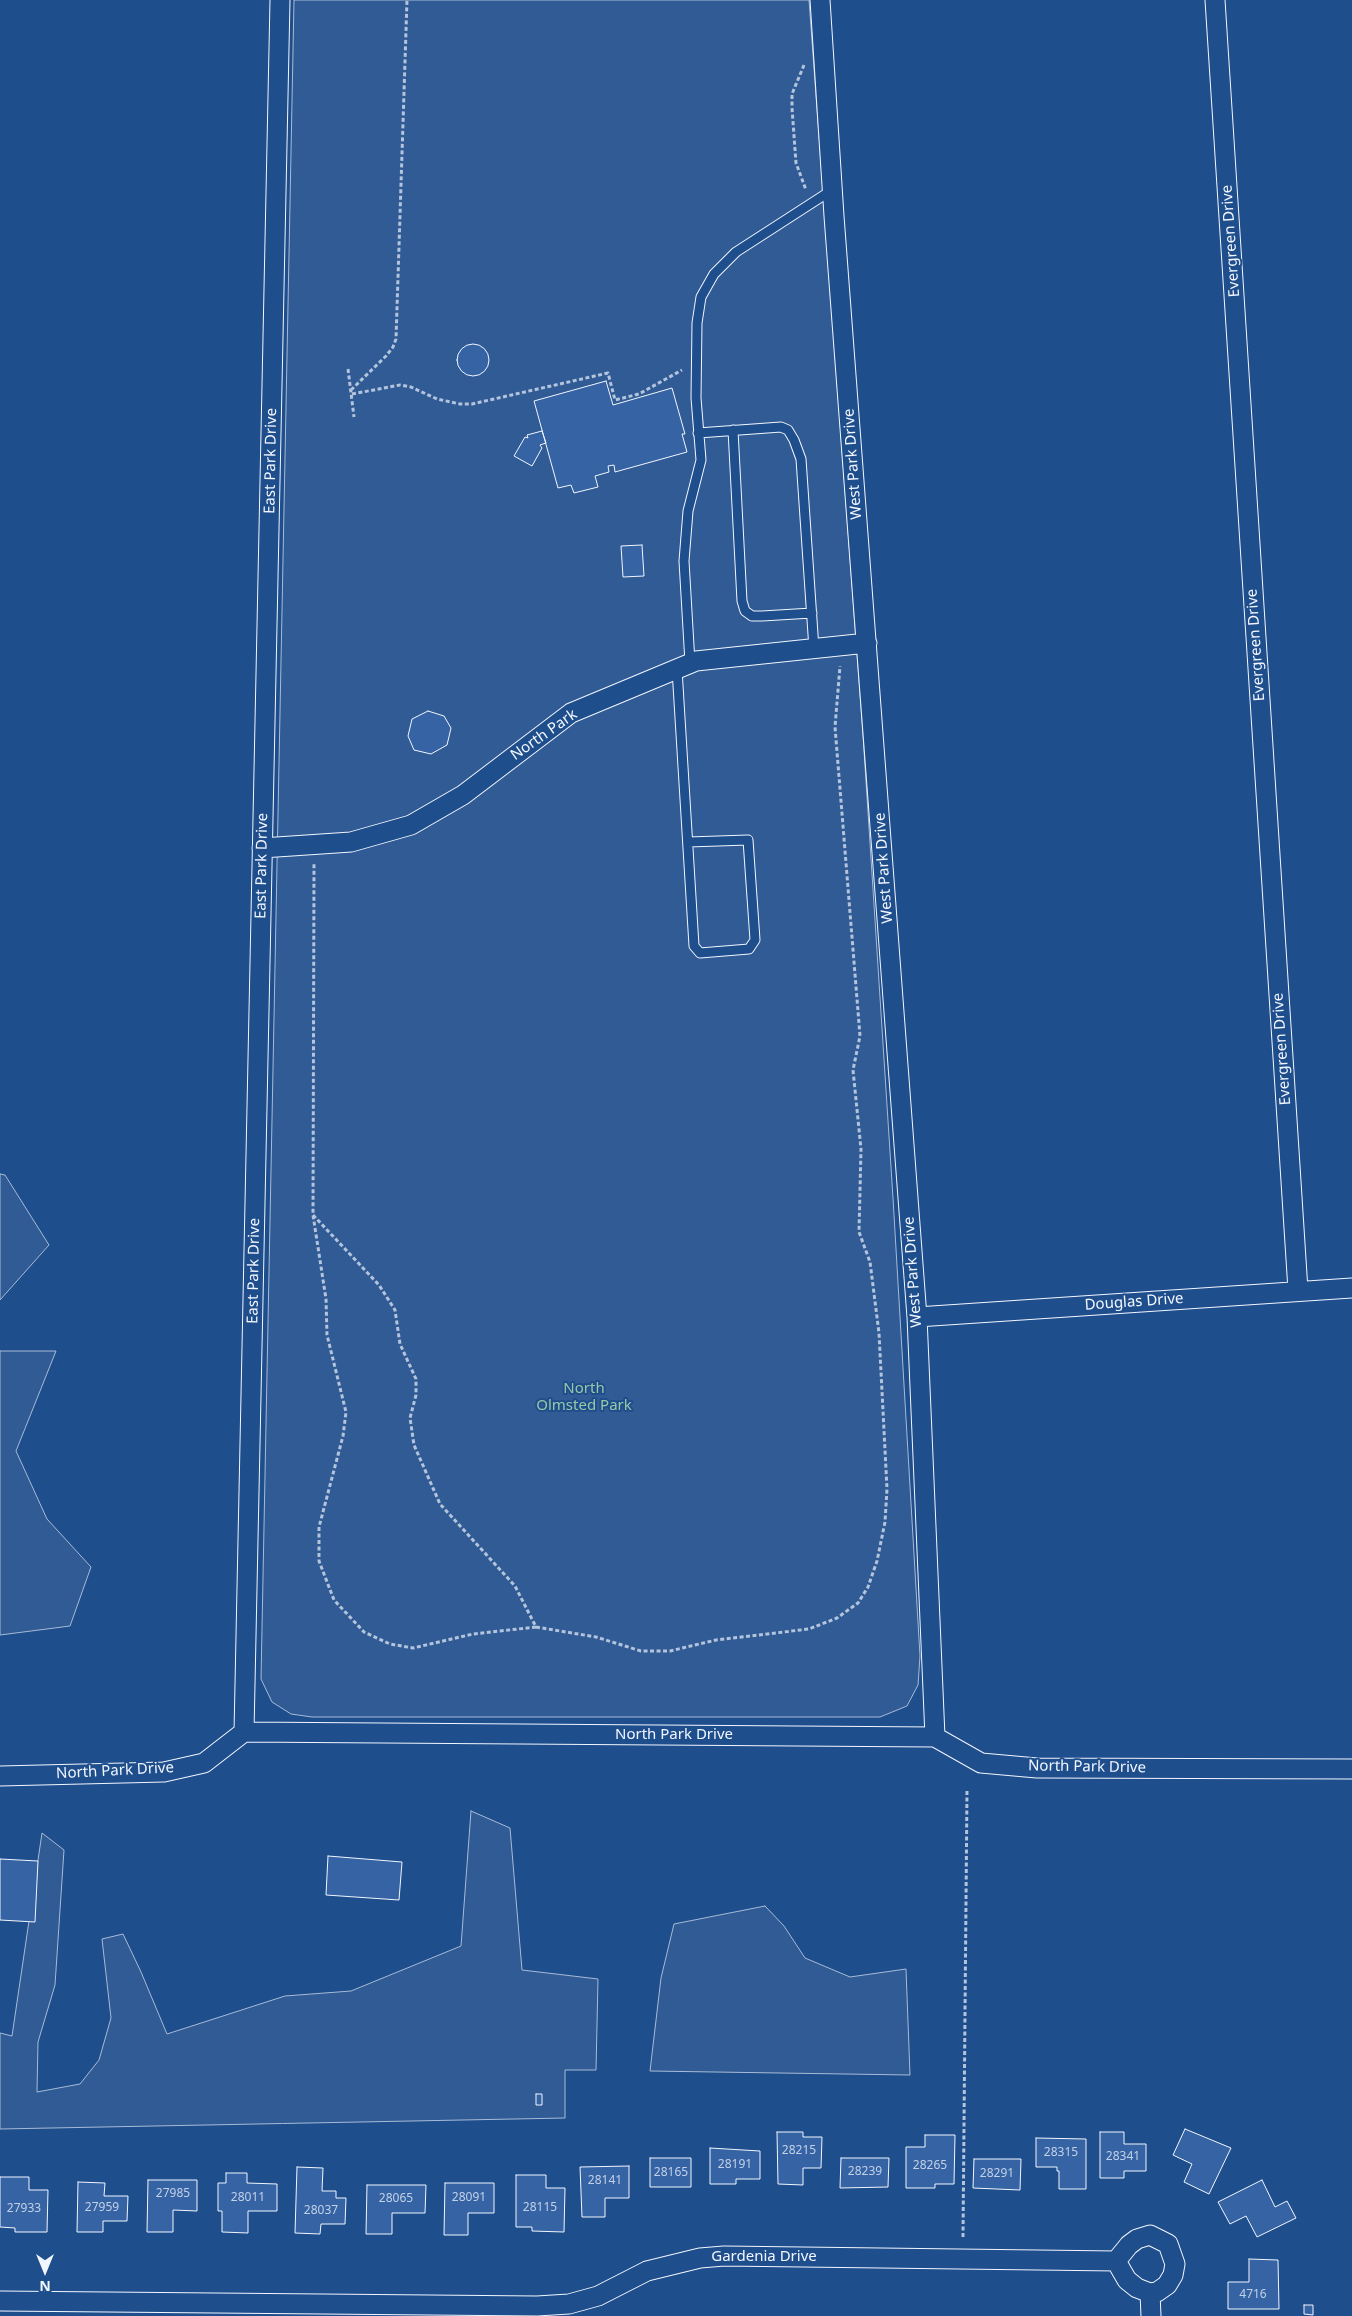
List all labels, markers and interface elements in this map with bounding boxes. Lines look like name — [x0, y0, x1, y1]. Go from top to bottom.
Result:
street label: Evergreen Drive — [1218, 184, 1244, 298]
street label: East Park Drive — [261, 408, 281, 514]
street label: West Park Drive — [840, 408, 866, 520]
street label: Evergreen Drive — [1243, 588, 1269, 702]
street label: North Park — [507, 706, 581, 764]
street label: West Park Drive — [871, 812, 897, 924]
street label: East Park Drive — [252, 813, 272, 919]
street label: Evergreen Drive — [1269, 992, 1295, 1106]
street label: West Park Drive — [900, 1216, 926, 1328]
street label: East Park Drive — [244, 1218, 264, 1324]
street label: Douglas Drive — [1084, 1290, 1184, 1314]
park label: North Olmsted Park — [536, 1380, 632, 1415]
street label: North Park Drive — [615, 1726, 733, 1744]
street label: North Park Drive — [1028, 1757, 1146, 1777]
street label: North Park Drive — [56, 1759, 174, 1783]
house number: 28215 — [782, 2144, 816, 2158]
house number: 28315 — [1044, 2146, 1078, 2160]
house number: 28341 — [1106, 2150, 1140, 2164]
house number: 28191 — [718, 2158, 752, 2172]
house number: 28265 — [913, 2159, 947, 2173]
house number: 28239 — [848, 2165, 882, 2179]
house number: 28165 — [654, 2166, 688, 2180]
house number: 28291 — [980, 2167, 1014, 2181]
house number: 28141 — [588, 2174, 622, 2188]
house number: 27985 — [156, 2187, 190, 2201]
house number: 28011 — [231, 2191, 265, 2205]
house number: 28091 — [452, 2191, 486, 2205]
house number: 28065 — [379, 2192, 413, 2206]
house number: 27959 — [85, 2201, 119, 2215]
house number: 28115 — [523, 2201, 557, 2215]
house number: 27933 — [7, 2202, 41, 2216]
house number: 28037 — [304, 2204, 338, 2218]
north arrow — [20, 2246, 70, 2296]
street label: Gardenia Drive — [711, 2248, 817, 2266]
text: N — [39, 2277, 51, 2296]
house number: 4716 — [1239, 2288, 1267, 2302]

